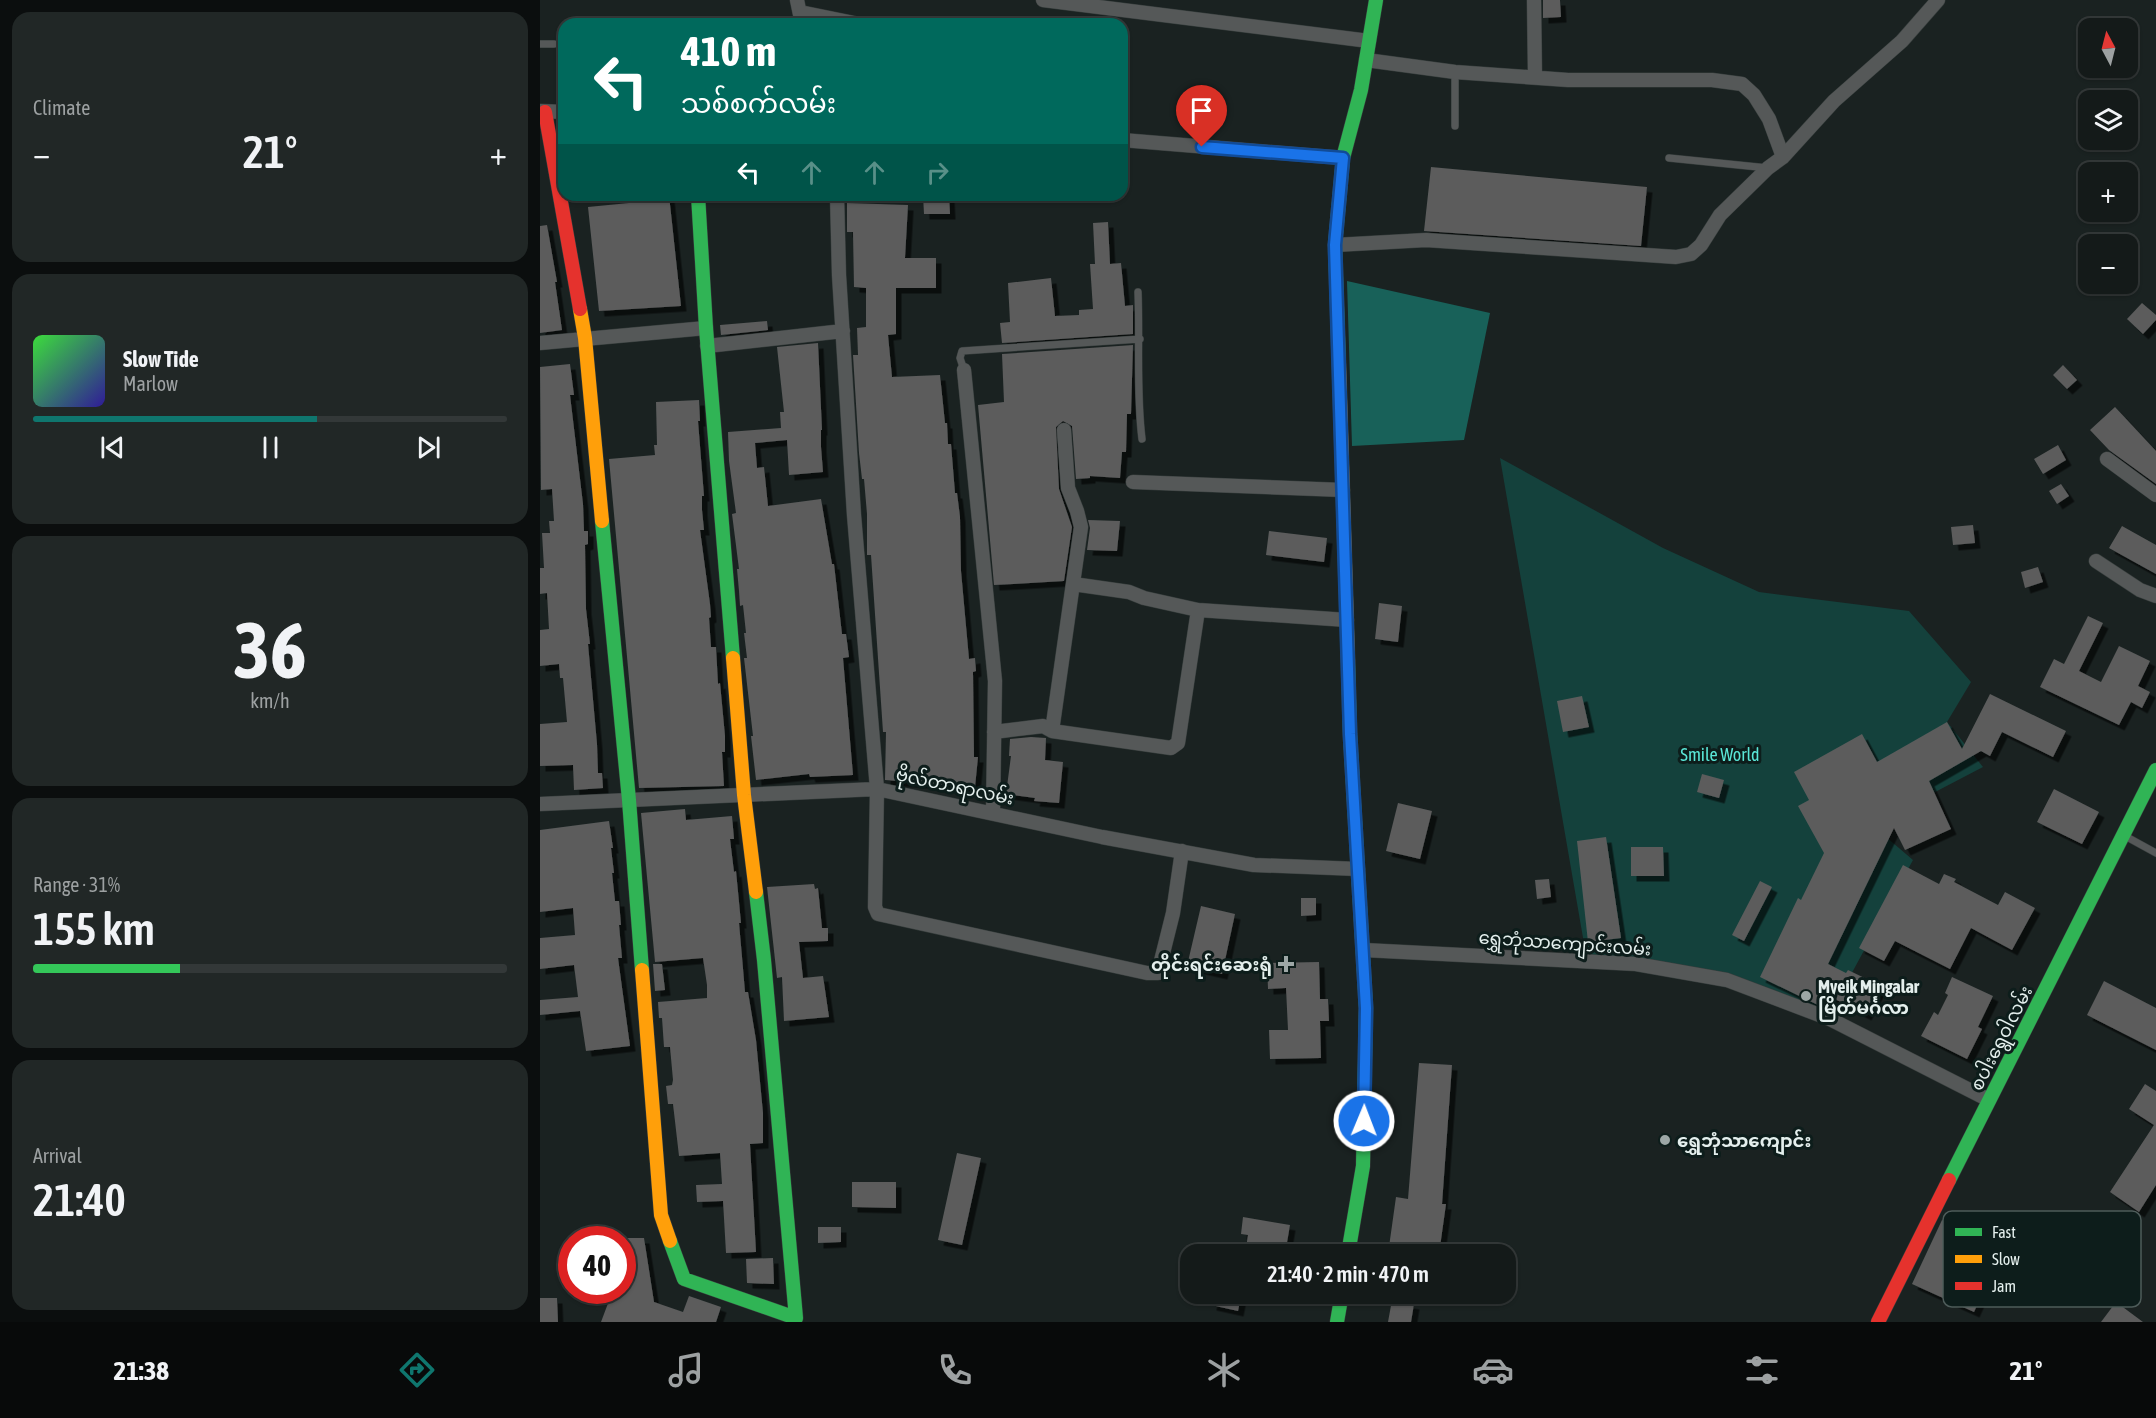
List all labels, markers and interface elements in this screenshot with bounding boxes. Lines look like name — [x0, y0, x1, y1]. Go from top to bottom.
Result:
north arrow — [2078, 18, 2138, 78]
map controls — [2078, 18, 2138, 294]
text: 410 m — [681, 27, 776, 75]
icon: left — [582, 42, 660, 120]
pin — [1176, 85, 1227, 147]
text: သစ်စက်လမ်း — [681, 88, 836, 119]
button: layers — [2078, 90, 2138, 150]
icon: arrive — [1185, 94, 1218, 127]
text: Climate — [33, 96, 90, 119]
text: 21° — [243, 126, 297, 178]
text: − — [33, 134, 50, 172]
text: + — [490, 134, 507, 172]
icon: left — [732, 156, 765, 189]
icon: ahead — [795, 156, 828, 189]
icon: ahead — [858, 156, 891, 189]
icon: right — [921, 156, 954, 189]
button: + — [2078, 162, 2138, 222]
button: − — [2078, 234, 2138, 294]
text: Slow Tide — [123, 346, 199, 372]
text: Marlow — [123, 372, 178, 395]
icon: previous — [96, 431, 129, 464]
icon: pause — [254, 431, 287, 464]
icon: next — [412, 431, 445, 464]
text: 36 — [233, 605, 307, 695]
text: km/h — [250, 689, 290, 712]
park label: Smile World — [1680, 744, 1760, 765]
street label: ဗိုလ်တာရာလမ်း — [893, 760, 1017, 814]
text: Range · 31% — [33, 873, 120, 896]
text: 155 km — [33, 903, 155, 955]
street label: ရွှေဘုံသာကျောင်းလမ်း — [1478, 924, 1652, 964]
place label: တိုင်းရင်းဆေးရုံ — [1151, 953, 1272, 979]
marker: တိုင်းရင်းဆေးရုံ — [1277, 955, 1295, 973]
place label: Myeik Mingalar မြိတ်မင်္ဂလာ — [1818, 976, 1920, 1022]
street label: စပါးရွေဝါလမ်း — [1964, 981, 2041, 1096]
marker: Myeik Mingalar မြိတ်မင်္ဂလာ — [1799, 989, 1813, 1003]
position arrow — [1332, 1089, 1396, 1153]
place label: ရွှေဘုံသာကျောင်း — [1677, 1129, 1811, 1156]
marker: ရွှေဘုံသာကျောင်း — [1658, 1133, 1672, 1147]
text: Arrival — [33, 1144, 82, 1167]
text: 21:40 — [33, 1174, 126, 1226]
legend — [1943, 1211, 2141, 1307]
text: Fast — [1992, 1223, 2016, 1241]
speed limit sign: 40 — [558, 1226, 636, 1304]
text: Slow — [1992, 1250, 2020, 1268]
text: 21:40 · 2 min · 470 m — [1267, 1261, 1429, 1287]
text: Jam — [1992, 1277, 2016, 1295]
icon: directions — [396, 1349, 438, 1391]
icon: music — [665, 1349, 707, 1391]
icon: phone — [934, 1349, 976, 1391]
icon: climate — [1203, 1349, 1245, 1391]
icon: car — [1472, 1349, 1514, 1391]
icon: filters — [1741, 1349, 1783, 1391]
text: 21:38 — [113, 1355, 169, 1386]
text: 21° — [2010, 1355, 2042, 1386]

